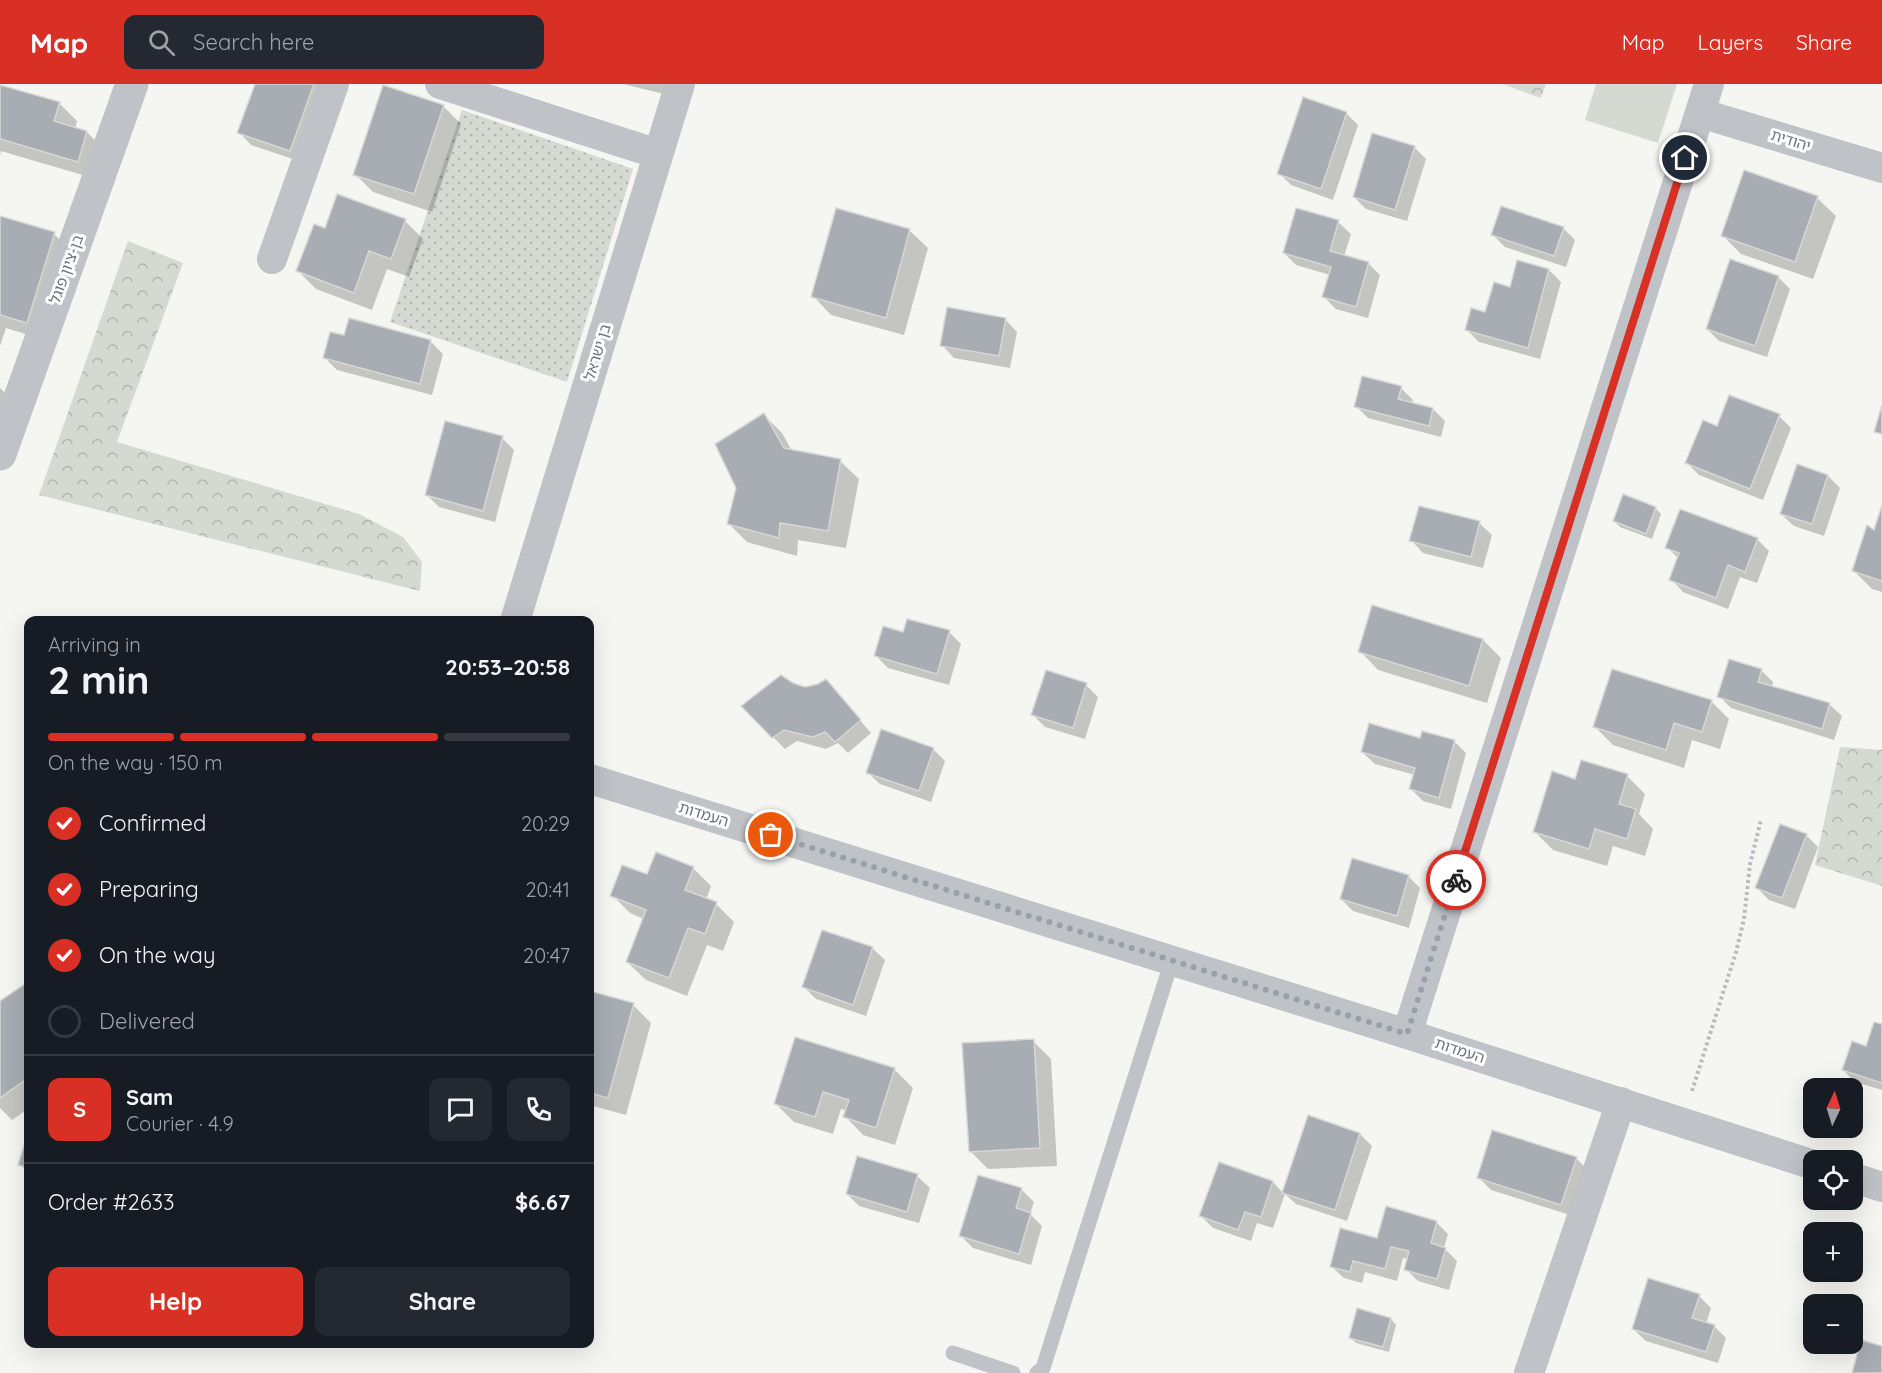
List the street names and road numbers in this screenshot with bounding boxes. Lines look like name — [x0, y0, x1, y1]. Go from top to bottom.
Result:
street label: יהודית — [1769, 125, 1813, 155]
street label: בן-ציון פוגל — [45, 231, 87, 306]
street label: בן ישראל — [579, 321, 615, 382]
street label: העמדות — [677, 797, 731, 831]
street label: העמדות — [1433, 1033, 1487, 1067]

